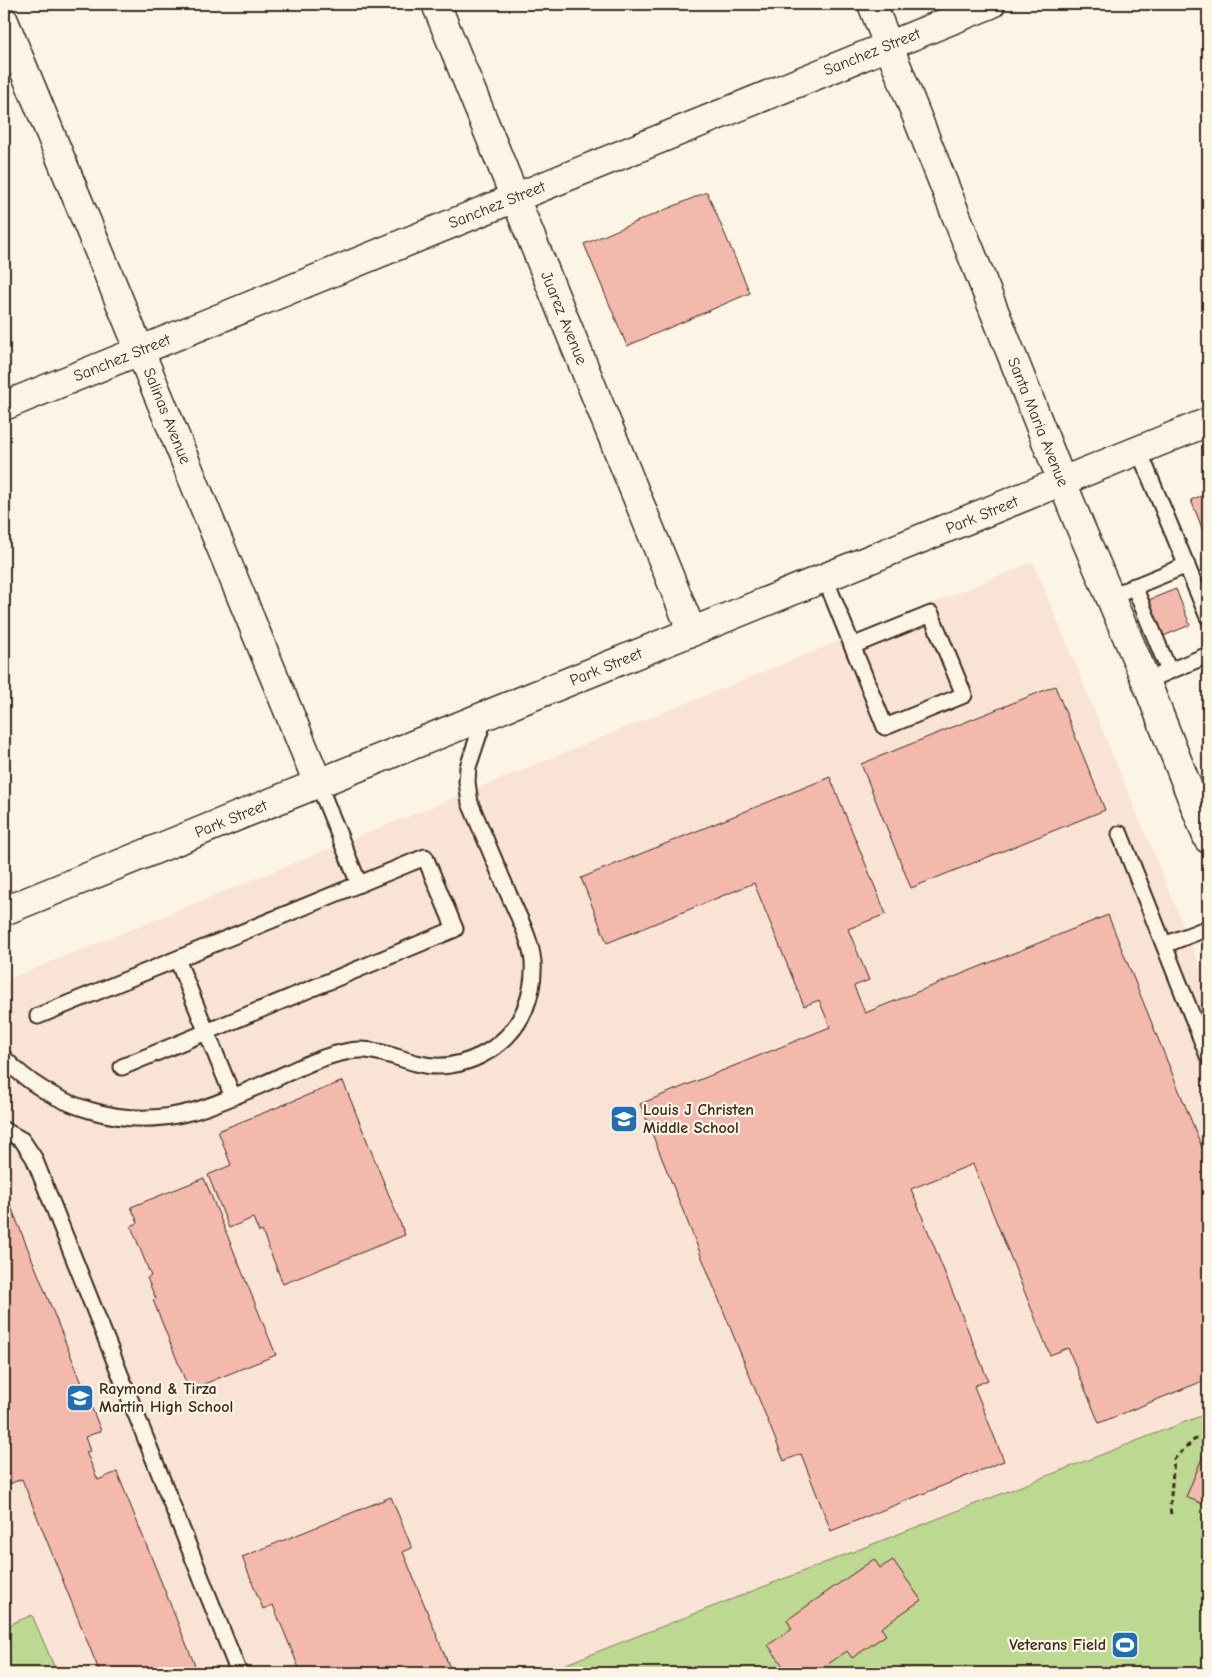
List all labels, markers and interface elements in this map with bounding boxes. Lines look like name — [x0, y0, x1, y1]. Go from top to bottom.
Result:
street label: Sanchez Street — [821, 24, 923, 80]
street label: Sanchez Street — [446, 177, 548, 233]
street label: Juarez Avenue — [537, 269, 591, 367]
street label: Sanchez Street — [71, 330, 173, 386]
street label: Santa Maria Avenue — [1004, 355, 1072, 489]
street label: Salinas Avenue — [140, 365, 194, 467]
street label: Park Street — [943, 492, 1021, 538]
street label: Park Street — [567, 644, 645, 690]
street label: Park Street — [192, 796, 270, 842]
place label: Louis J Christen Middle School — [643, 1101, 754, 1137]
school or university icon: Louis J Christen Middle School — [609, 1104, 639, 1134]
place label: Raymond & Tirza Martin High School — [99, 1380, 233, 1416]
school or university icon: Raymond & Tirza Martin High School — [65, 1383, 95, 1413]
sports icon: Veterans Field — [1110, 1630, 1140, 1660]
place label: Veterans Field — [1009, 1636, 1106, 1654]

